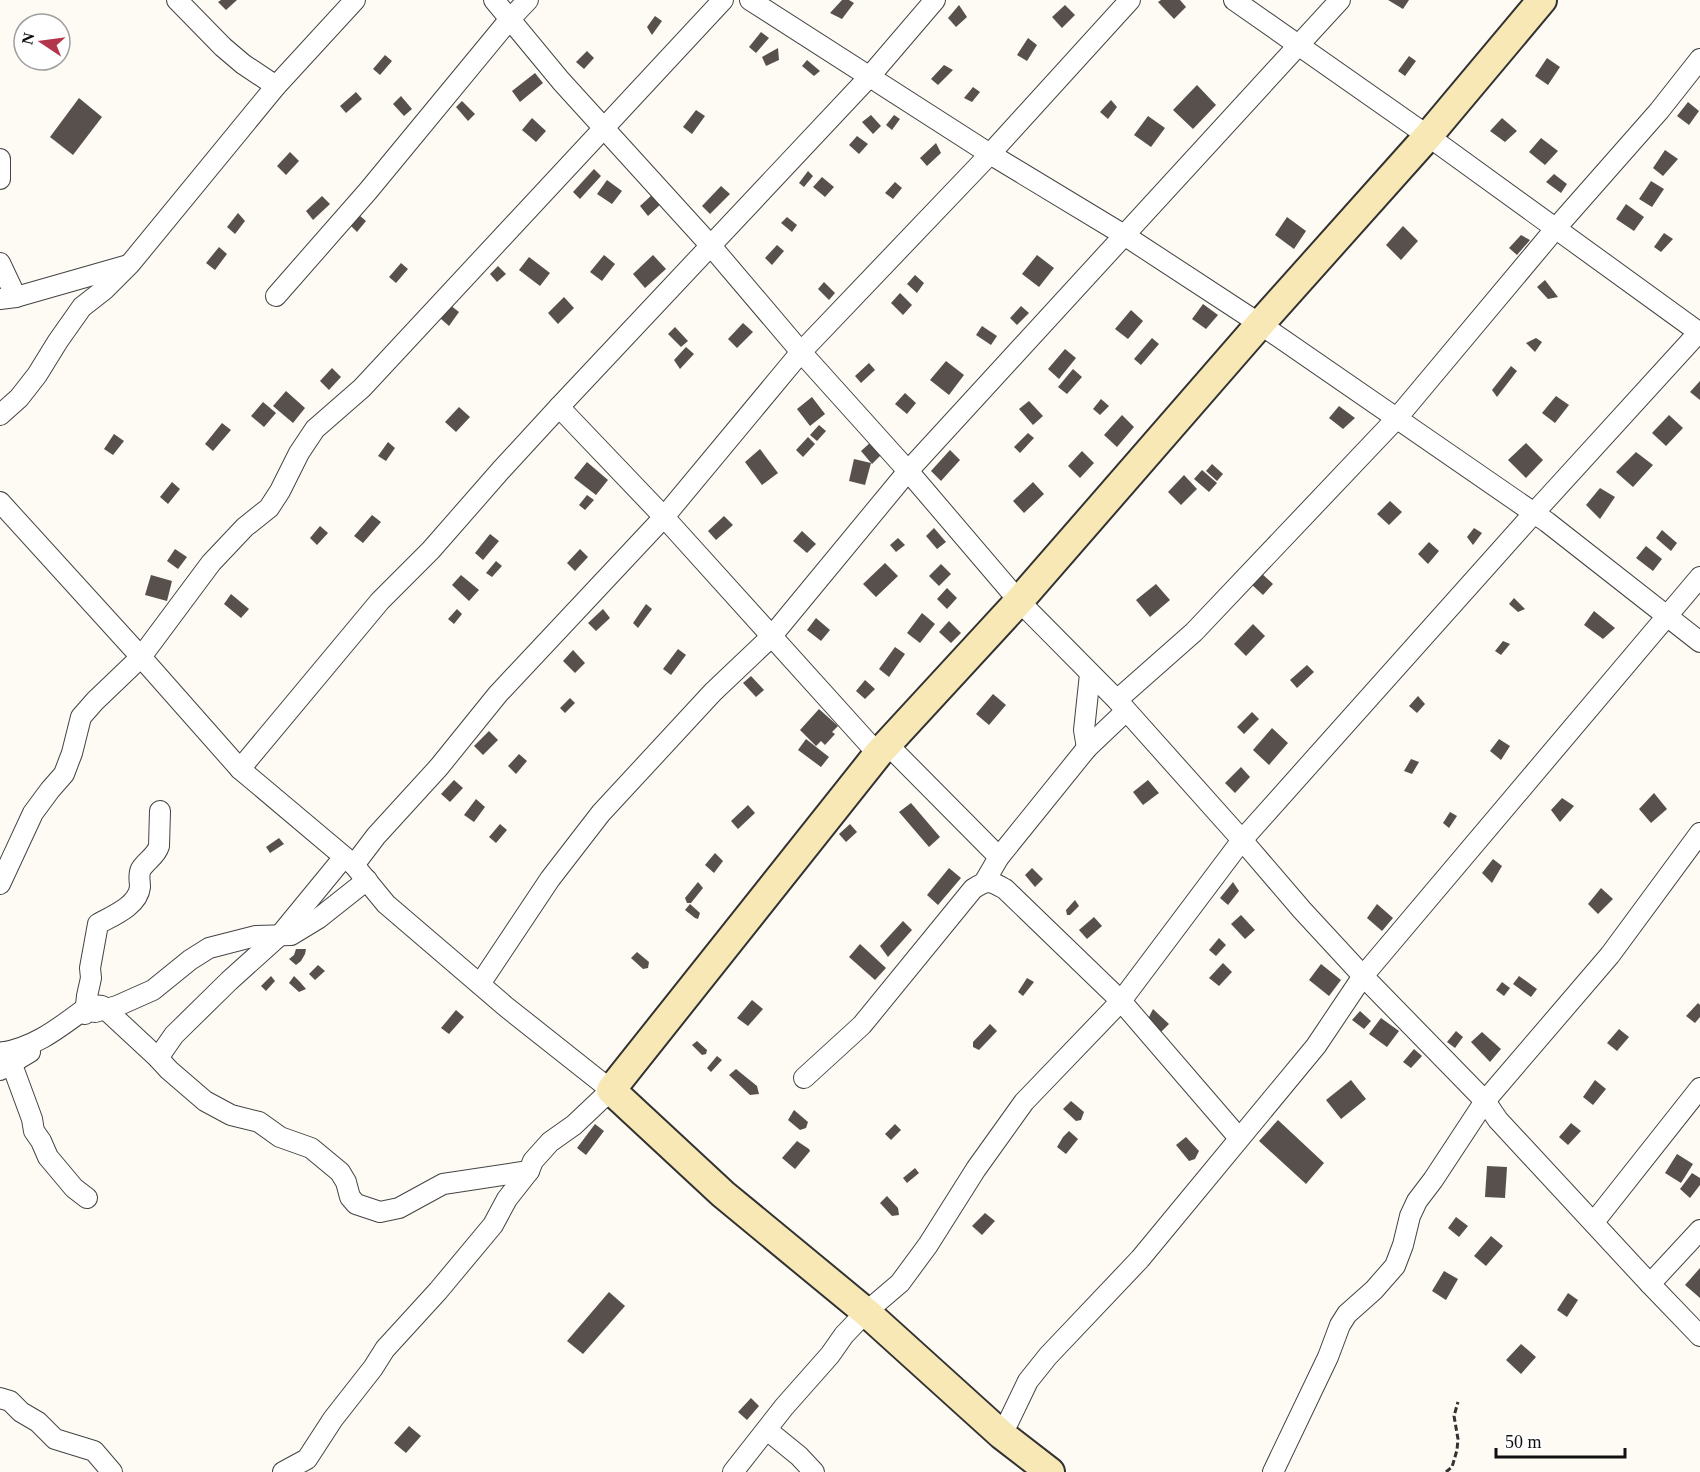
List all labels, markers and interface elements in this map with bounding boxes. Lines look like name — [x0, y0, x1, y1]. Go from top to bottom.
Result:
north arrow — [12, 12, 72, 72]
text: N — [18, 31, 38, 46]
scale bar — [1496, 1421, 1625, 1459]
text: 50 m — [1505, 1432, 1542, 1452]

